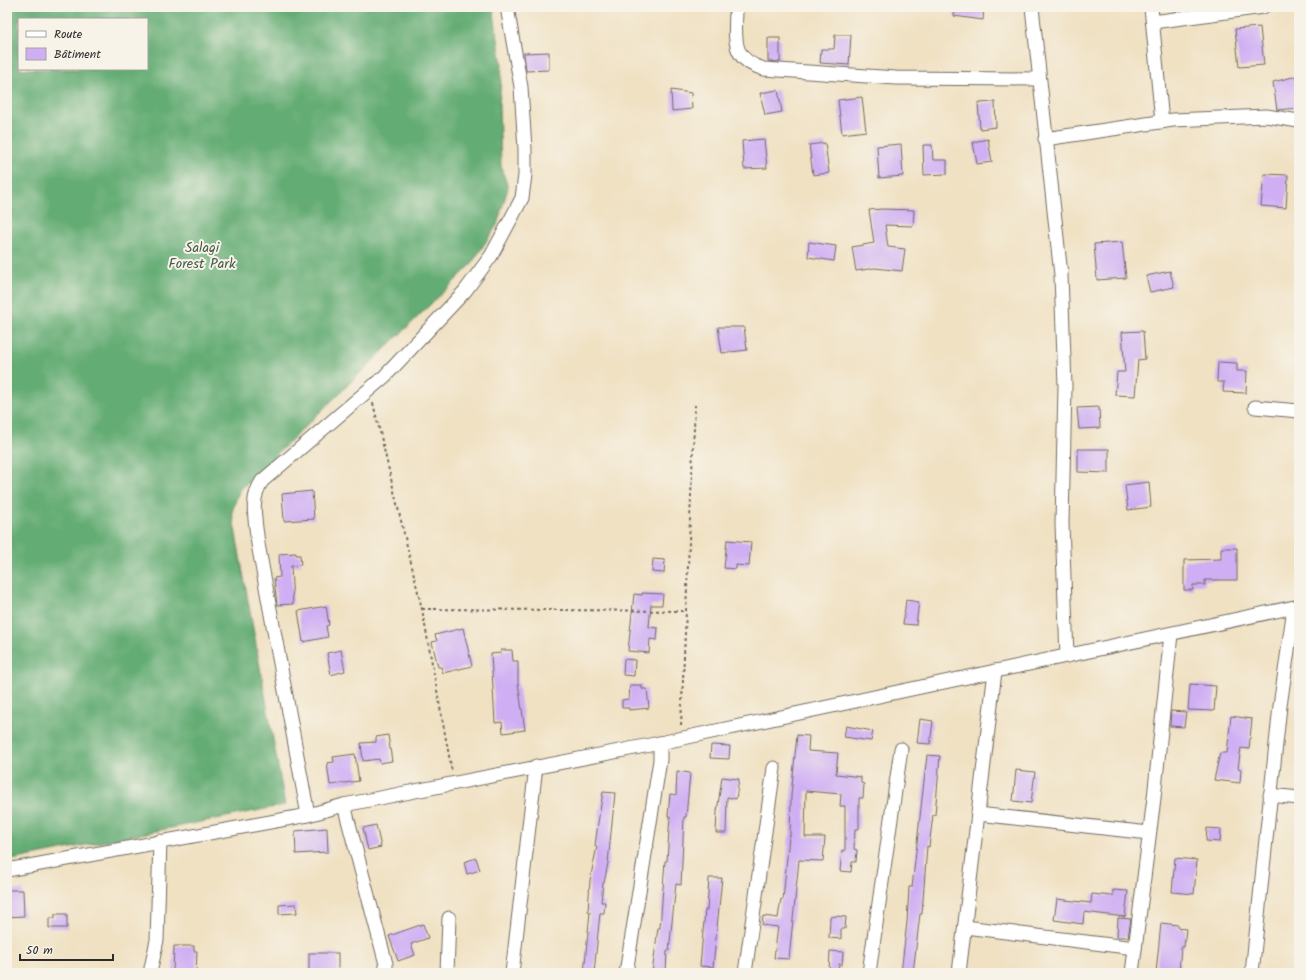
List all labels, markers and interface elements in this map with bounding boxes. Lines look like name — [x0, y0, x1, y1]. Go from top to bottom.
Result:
legend — [18, 18, 148, 70]
text: Route — [54, 25, 83, 44]
text: Bâtiment — [54, 45, 101, 64]
park label: Salagi Forest Park — [169, 237, 236, 275]
scale bar — [20, 936, 113, 962]
text: 50 m — [26, 941, 53, 960]

